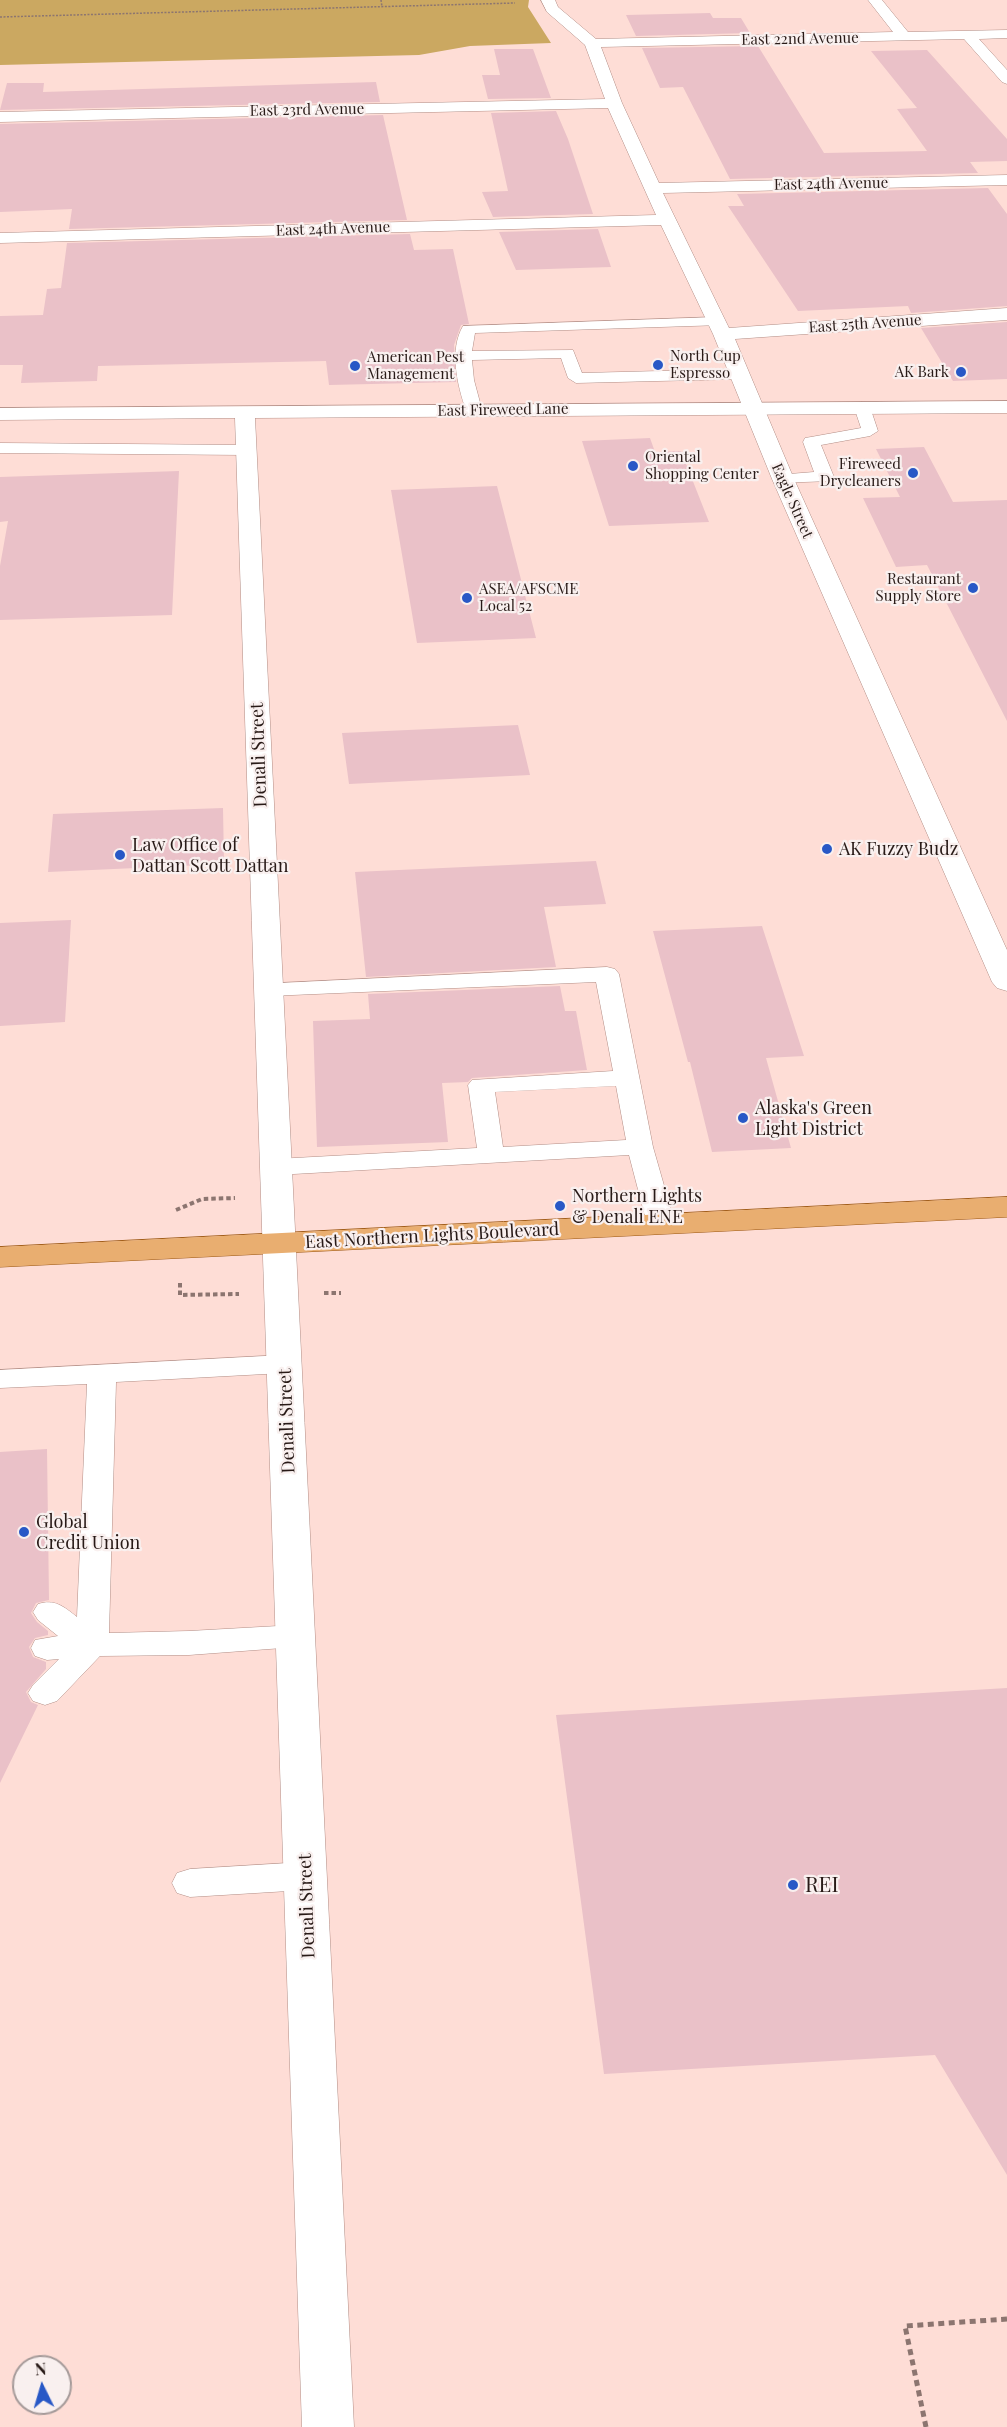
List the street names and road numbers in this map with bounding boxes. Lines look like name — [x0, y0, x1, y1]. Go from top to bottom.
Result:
street label: East 22nd Avenue — [741, 29, 859, 49]
street label: East 23rd Avenue — [250, 100, 364, 120]
street label: East 24th Avenue — [774, 174, 888, 194]
street label: East 24th Avenue — [276, 218, 390, 240]
street label: East 25th Avenue — [808, 311, 922, 337]
street label: East Fireweed Lane — [437, 400, 569, 420]
street label: Eagle Street — [767, 461, 817, 541]
street label: Denali Street — [246, 702, 272, 808]
street label: East Northern Lights Boulevard — [304, 1219, 560, 1253]
street label: Denali Street — [274, 1368, 300, 1474]
street label: Denali Street — [294, 1853, 320, 1959]

